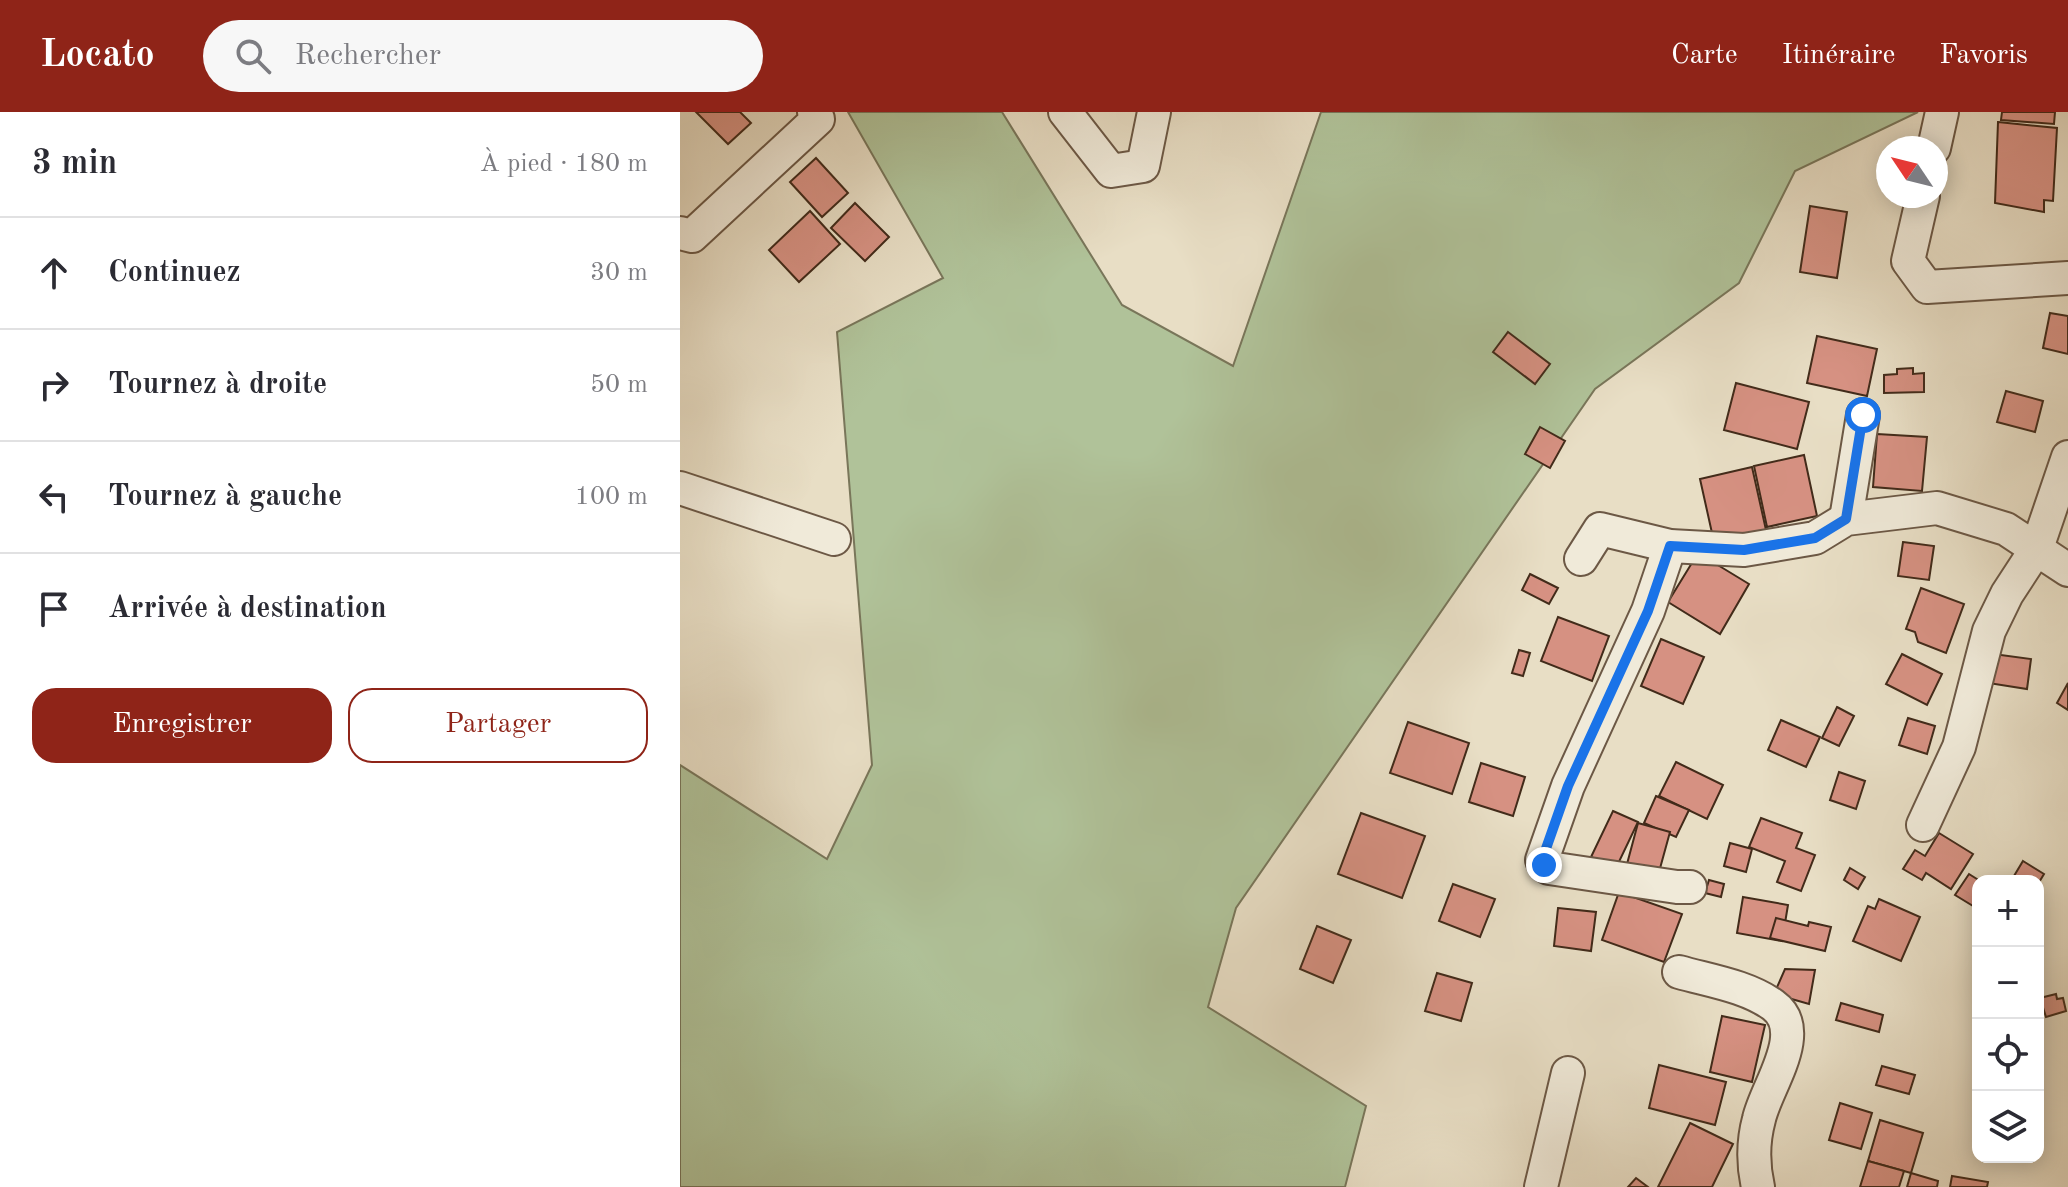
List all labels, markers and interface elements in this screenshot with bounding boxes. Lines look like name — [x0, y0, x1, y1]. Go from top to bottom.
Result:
search box — [203, 20, 763, 92]
icon: search — [231, 34, 275, 78]
text: Locato — [40, 37, 155, 75]
text: Rechercher — [295, 41, 441, 71]
text: Carte — [1671, 42, 1738, 70]
text: Itinéraire — [1782, 42, 1895, 70]
text: Favoris — [1939, 42, 2028, 70]
north arrow — [1876, 136, 1948, 208]
text: 3 min — [32, 147, 117, 181]
text: À pied · 180 m — [480, 151, 648, 177]
icon: ahead — [32, 251, 76, 295]
text: Continuez — [108, 258, 241, 288]
text: 30 m — [590, 260, 648, 286]
icon: right — [32, 363, 76, 407]
text: Tournez à droite — [108, 370, 327, 400]
text: 50 m — [590, 372, 648, 398]
route start — [1845, 397, 1881, 433]
icon: left — [32, 475, 76, 519]
text: Tournez à gauche — [108, 482, 342, 512]
text: 100 m — [575, 484, 648, 510]
icon: arrive — [32, 587, 76, 631]
text: Arrivée à destination — [108, 594, 387, 624]
button: Enregistrer — [32, 688, 332, 763]
button: Partager — [348, 688, 648, 763]
route end — [1526, 847, 1562, 883]
map controls — [1972, 875, 2044, 1163]
button: + — [1972, 875, 2044, 947]
button: − — [1972, 947, 2044, 1019]
button: locate — [1972, 1019, 2044, 1091]
button: layers — [1972, 1091, 2044, 1163]

